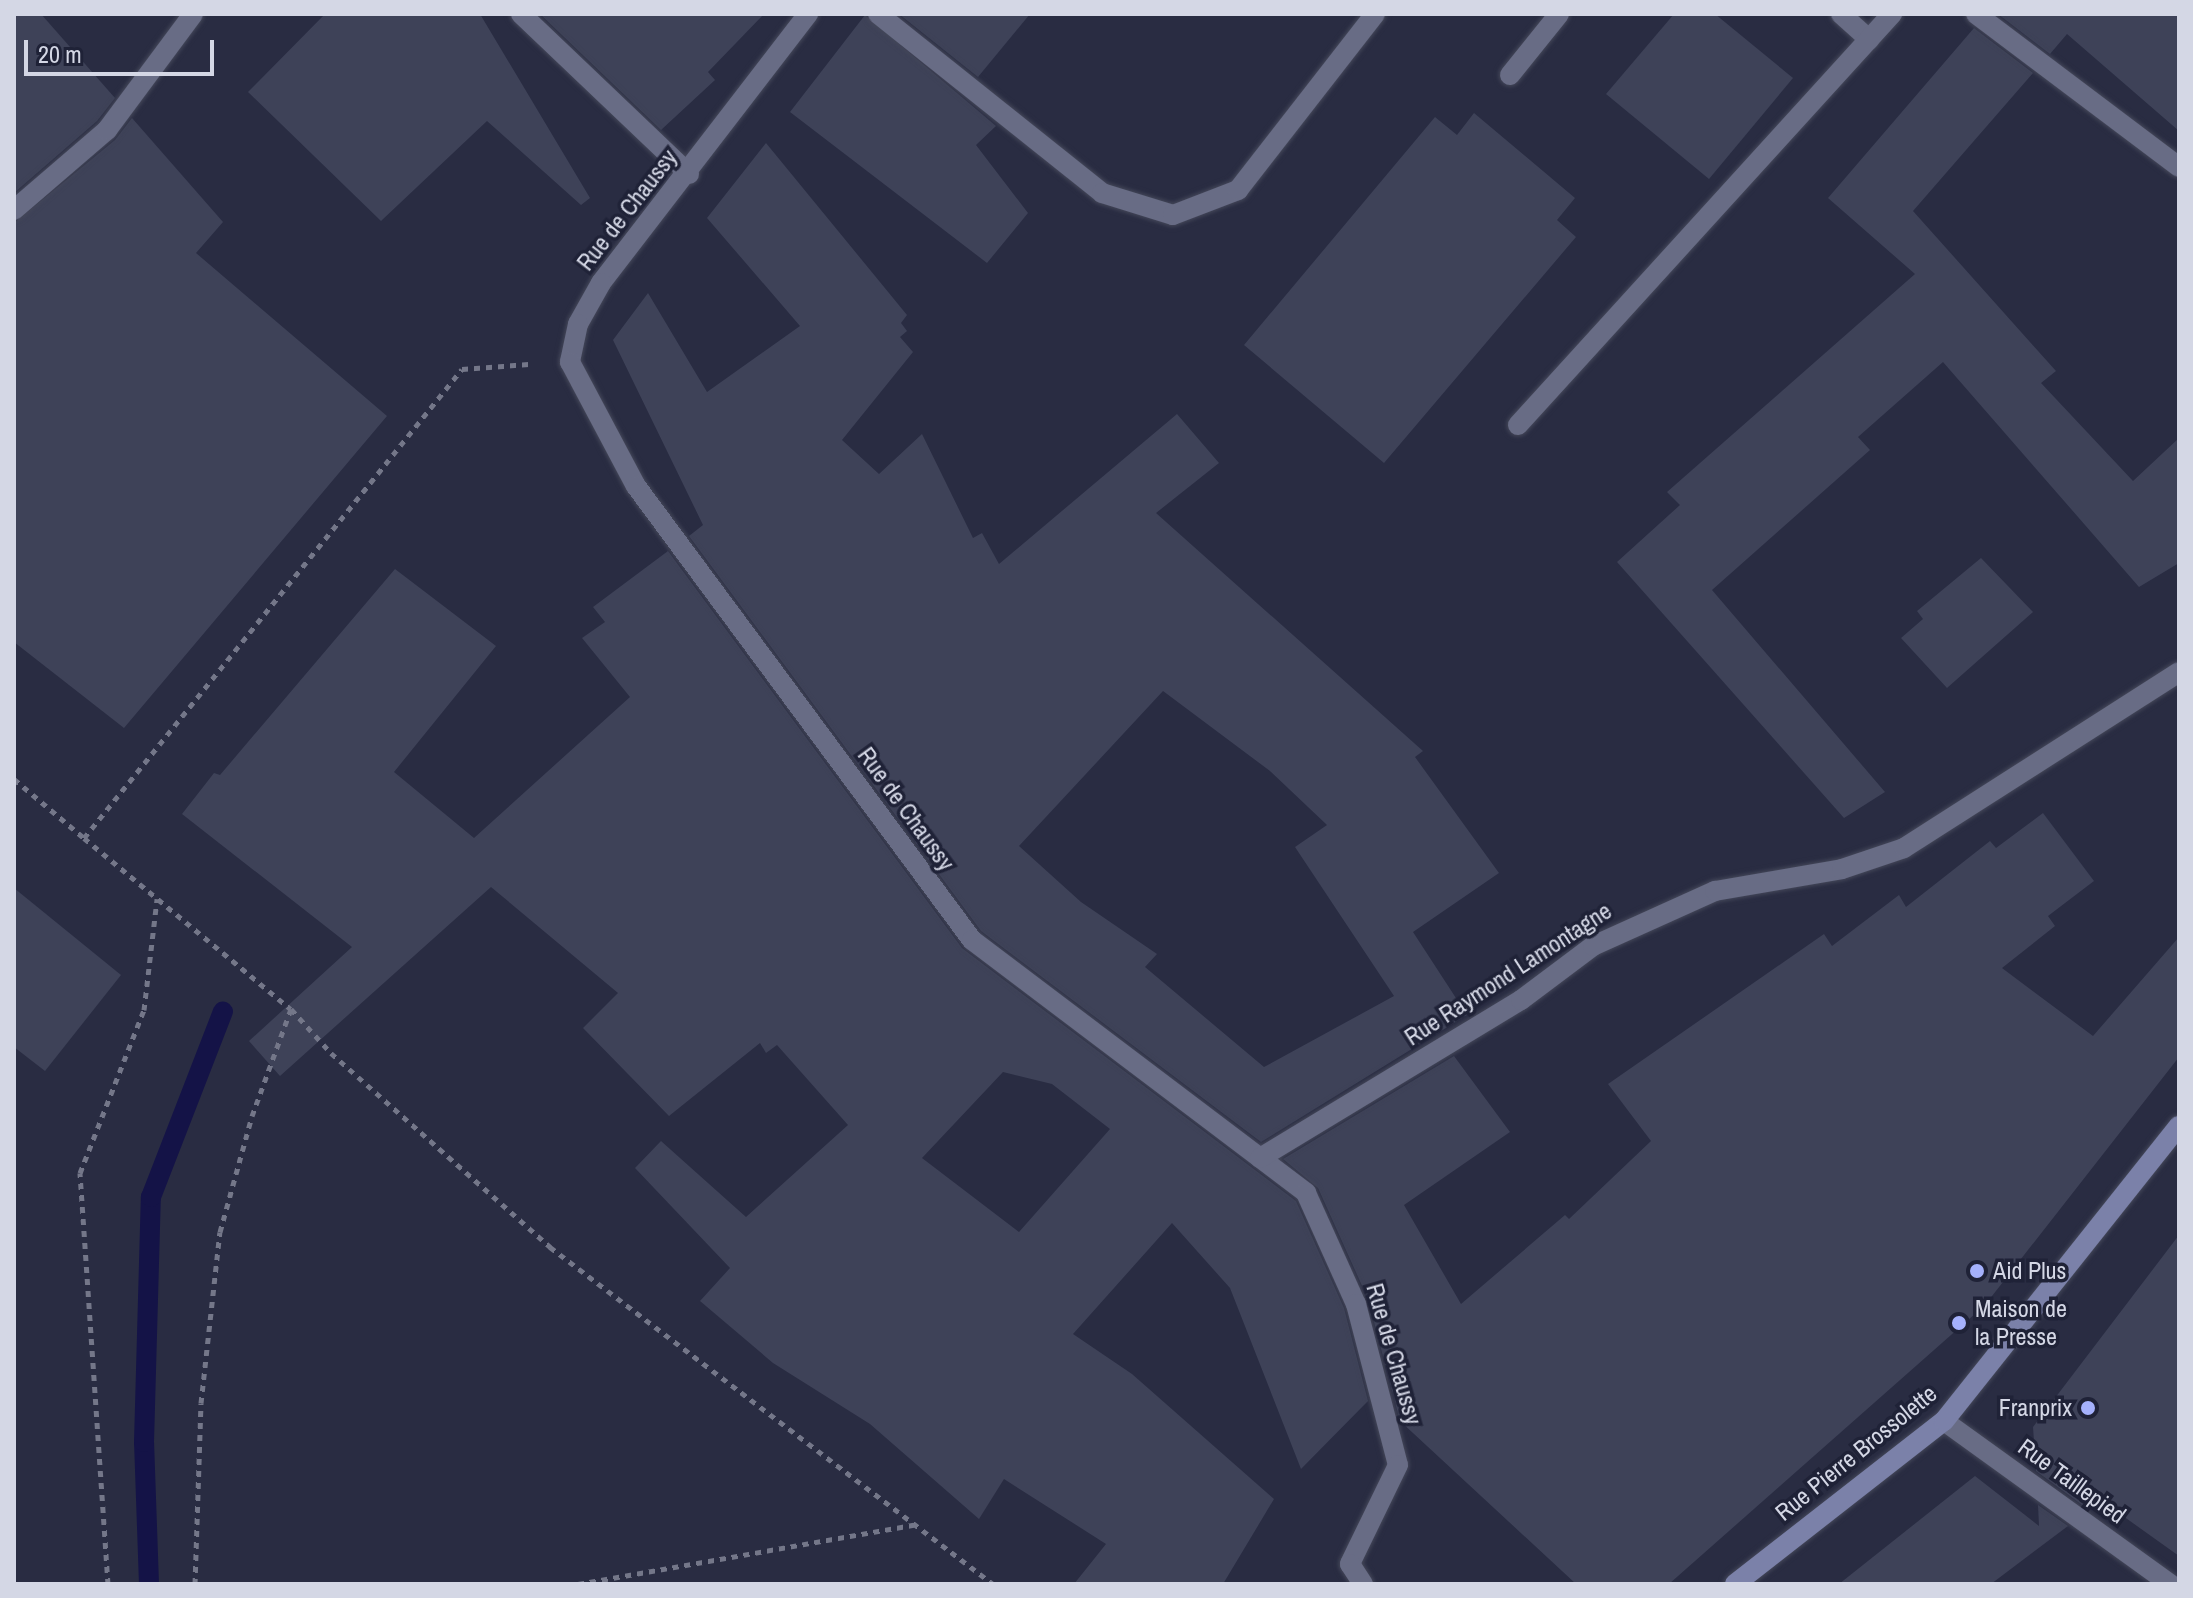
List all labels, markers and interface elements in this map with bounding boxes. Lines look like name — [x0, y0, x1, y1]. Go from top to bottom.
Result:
scale bar — [28, 24, 218, 74]
text: 20 m — [38, 38, 82, 70]
street label: Rue de Chaussy — [571, 144, 683, 276]
street label: Rue de Chaussy — [852, 742, 960, 876]
street label: Rue Raymond Lamontagne — [1399, 896, 1617, 1052]
place label: Aid Plus — [1993, 1257, 2066, 1285]
marker: Aid Plus — [1968, 1262, 1986, 1280]
street label: Rue de Chaussy — [1360, 1280, 1428, 1428]
place label: Maison de la Presse — [1975, 1295, 2067, 1351]
marker: Maison de la Presse — [1950, 1314, 1968, 1332]
street label: Rue Pierre Brossolette — [1770, 1379, 1942, 1527]
place label: Franprix — [1999, 1394, 2072, 1422]
marker: Franprix — [2079, 1399, 2097, 1417]
street label: Rue Taillepied — [2012, 1432, 2132, 1530]

